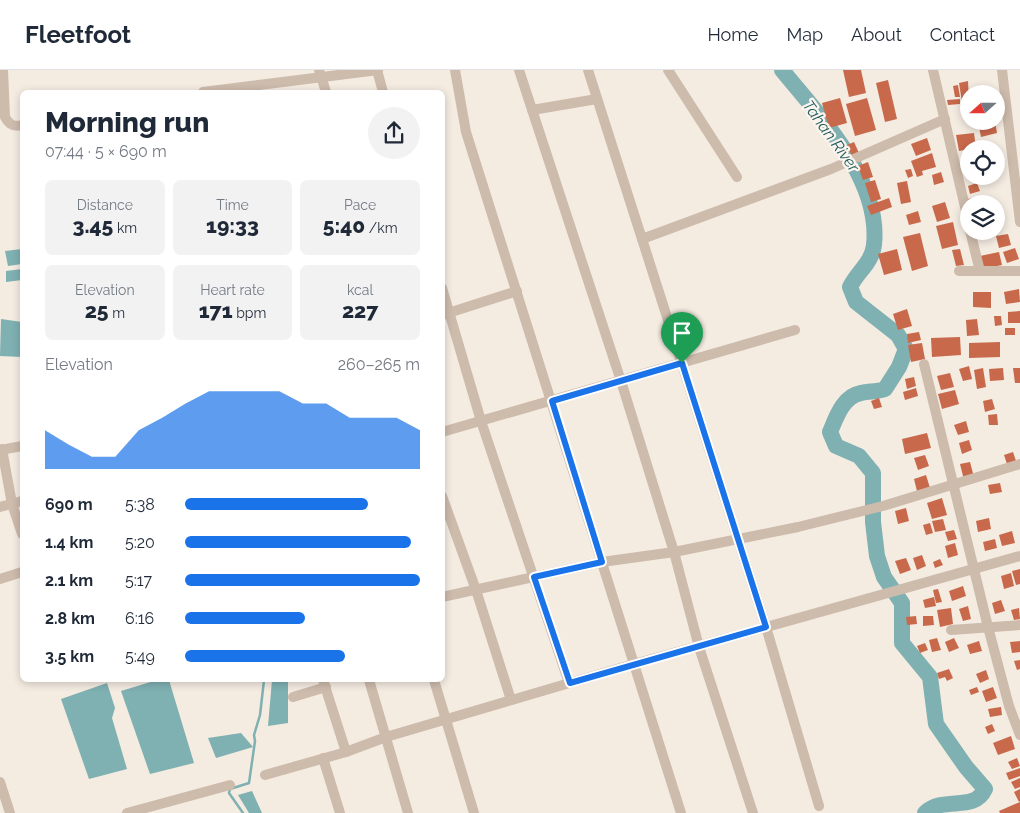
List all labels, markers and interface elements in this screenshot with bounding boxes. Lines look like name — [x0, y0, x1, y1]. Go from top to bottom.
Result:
text: Fleetfoot — [25, 20, 131, 49]
text: Home — [707, 24, 758, 45]
text: Map — [786, 24, 823, 45]
text: About — [851, 24, 902, 45]
text: Contact — [930, 24, 995, 45]
north arrow — [960, 85, 1005, 130]
map controls — [960, 85, 1005, 240]
water label: Tahan River — [799, 96, 864, 176]
text: Morning run — [45, 106, 209, 139]
button: share — [368, 107, 420, 159]
button: locate — [960, 140, 1005, 185]
text: 07:44 · 5 × 690 m — [45, 142, 167, 161]
button: layers — [960, 195, 1005, 240]
text: Distance — [77, 197, 133, 213]
text: Time — [216, 197, 249, 213]
text: Pace — [344, 197, 376, 213]
text: 3.45 — [72, 213, 113, 238]
text: 19:33 — [206, 213, 259, 238]
text: 5:40 — [323, 213, 365, 238]
text: km — [113, 220, 137, 236]
text: /km — [365, 220, 398, 236]
text: Elevation — [75, 282, 135, 298]
text: Heart rate — [200, 282, 265, 298]
text: kcal — [347, 282, 373, 298]
text: 25 — [85, 298, 109, 323]
text: 171 — [199, 298, 233, 323]
text: 227 — [342, 298, 378, 323]
text: m — [109, 305, 125, 321]
text: bpm — [233, 305, 266, 321]
pin — [661, 312, 703, 363]
icon: arrive — [668, 319, 696, 347]
text: Elevation — [45, 355, 113, 374]
text: 260–265 m — [338, 355, 420, 374]
text: 690 m — [45, 495, 93, 514]
text: 5:38 — [125, 495, 155, 514]
text: 1.4 km — [45, 533, 93, 552]
text: 5:20 — [125, 533, 155, 552]
text: 2.1 km — [45, 571, 93, 590]
text: 5:17 — [125, 571, 152, 590]
text: 2.8 km — [45, 609, 95, 628]
text: 6:16 — [125, 609, 154, 628]
text: 3.5 km — [45, 647, 94, 666]
text: 5:49 — [125, 647, 155, 666]

